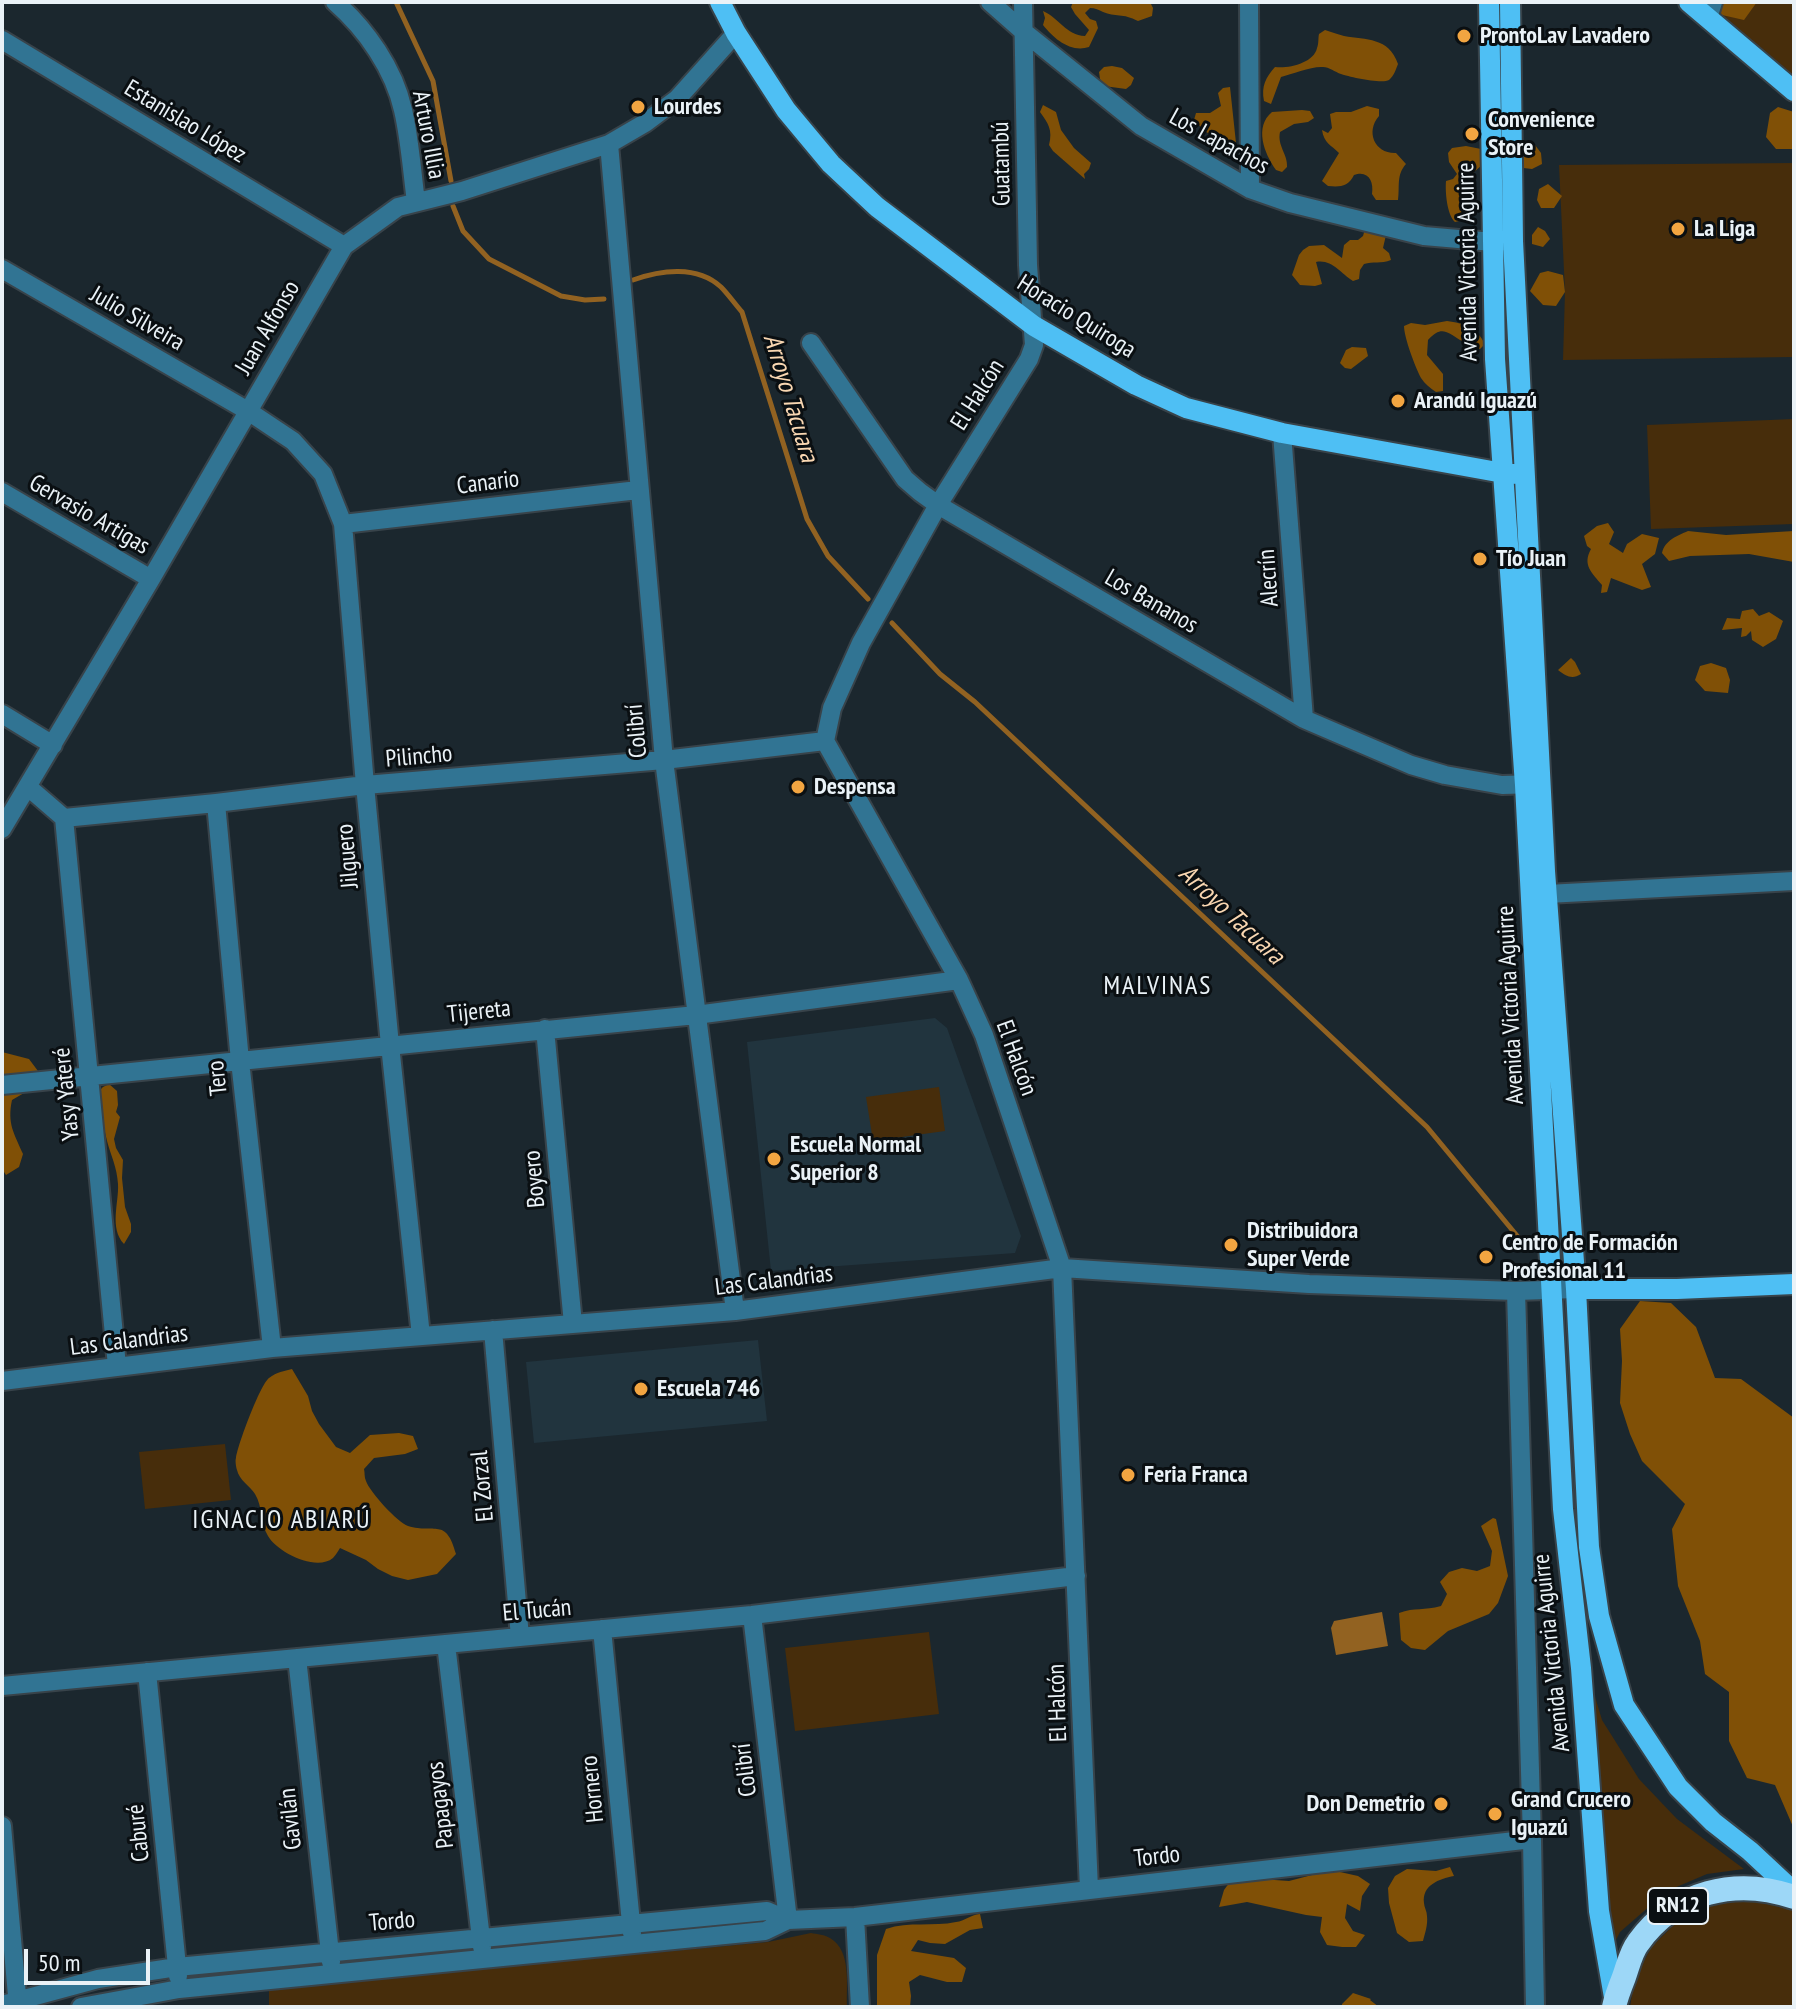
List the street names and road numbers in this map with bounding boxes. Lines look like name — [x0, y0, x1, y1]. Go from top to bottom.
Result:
street label: Estanislao López — [119, 74, 251, 170]
street label: Arturo Illia — [405, 89, 451, 181]
street label: Los Lapachos — [1164, 103, 1274, 181]
street label: Guatambú — [987, 122, 1017, 206]
street label: Avenida Victoria Aguirre — [1452, 162, 1484, 362]
street label: Horacio Quiroga — [1011, 269, 1141, 365]
street label: Juan Alfonso — [230, 276, 306, 380]
street label: Julio Silveira — [85, 280, 189, 358]
street label: El Halcón — [945, 354, 1011, 436]
street label: Canario — [455, 465, 521, 501]
street label: Gervasio Artigas — [24, 469, 154, 561]
street label: Alecrín — [1253, 548, 1285, 608]
street label: Los Bananos — [1099, 564, 1203, 640]
street label: Colibrí — [620, 703, 654, 759]
street label: Pilincho — [384, 740, 454, 774]
street label: Jilguero — [331, 823, 365, 889]
street label: Avenida Victoria Aguirre — [1491, 905, 1531, 1105]
street label: Tijereta — [446, 994, 512, 1030]
street label: El Halcón — [989, 1016, 1043, 1100]
street label: Yasy Yateré — [48, 1046, 86, 1142]
street label: Tero — [202, 1059, 234, 1097]
street label: Boyero — [518, 1149, 552, 1209]
street label: Las Calandrias — [714, 1259, 834, 1303]
street label: Las Calandrias — [69, 1319, 189, 1363]
street label: El Zorzal — [466, 1449, 500, 1523]
street label: Avenida Victoria Aguirre — [1527, 1553, 1577, 1753]
street label: El Tucán — [501, 1594, 573, 1628]
street label: El Halcón — [1042, 1663, 1074, 1743]
street label: Colibrí — [728, 1742, 764, 1798]
street label: Hornero — [575, 1754, 611, 1824]
street label: Papagayos — [421, 1760, 461, 1850]
street label: Gavilán — [273, 1787, 309, 1851]
street label: Caburé — [122, 1803, 156, 1863]
street label: Tordo — [1133, 1840, 1181, 1874]
road number: RN12 — [1648, 1888, 1708, 1924]
street label: Tordo — [368, 1906, 416, 1938]

